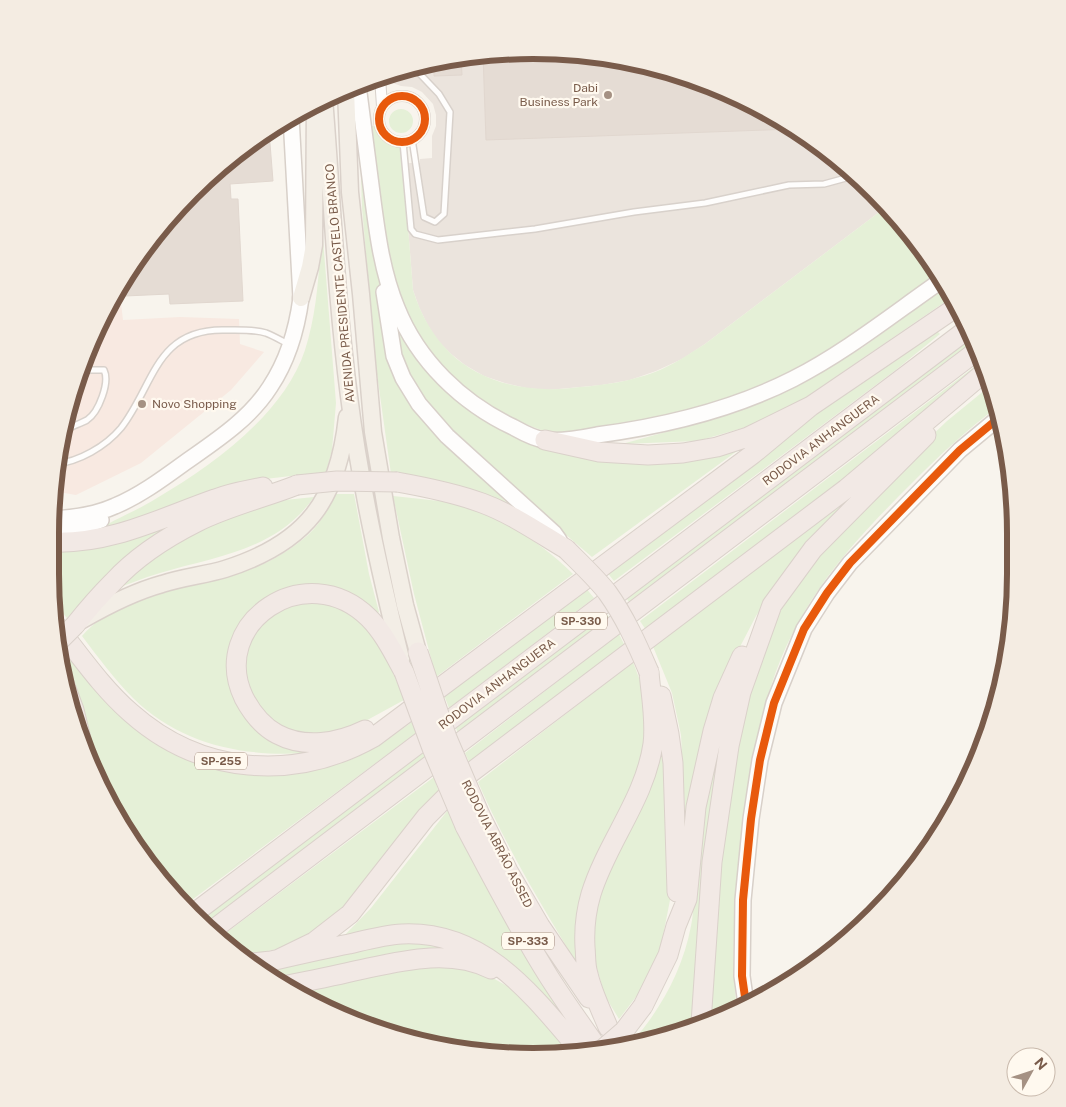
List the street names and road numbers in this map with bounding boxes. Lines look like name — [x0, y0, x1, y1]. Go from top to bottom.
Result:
street label: AVENIDA PRESIDENTE CASTELO BRANCO — [323, 163, 357, 403]
street label: RODOVIA ANHANGUERA — [760, 391, 882, 488]
road number: SP-330 — [555, 612, 607, 630]
street label: RODOVIA ANHANGUERA — [436, 635, 558, 732]
road number: SP-255 — [195, 752, 247, 769]
street label: RODOVIA ABRÃO ASSED — [459, 778, 535, 910]
road number: SP-333 — [502, 932, 554, 949]

